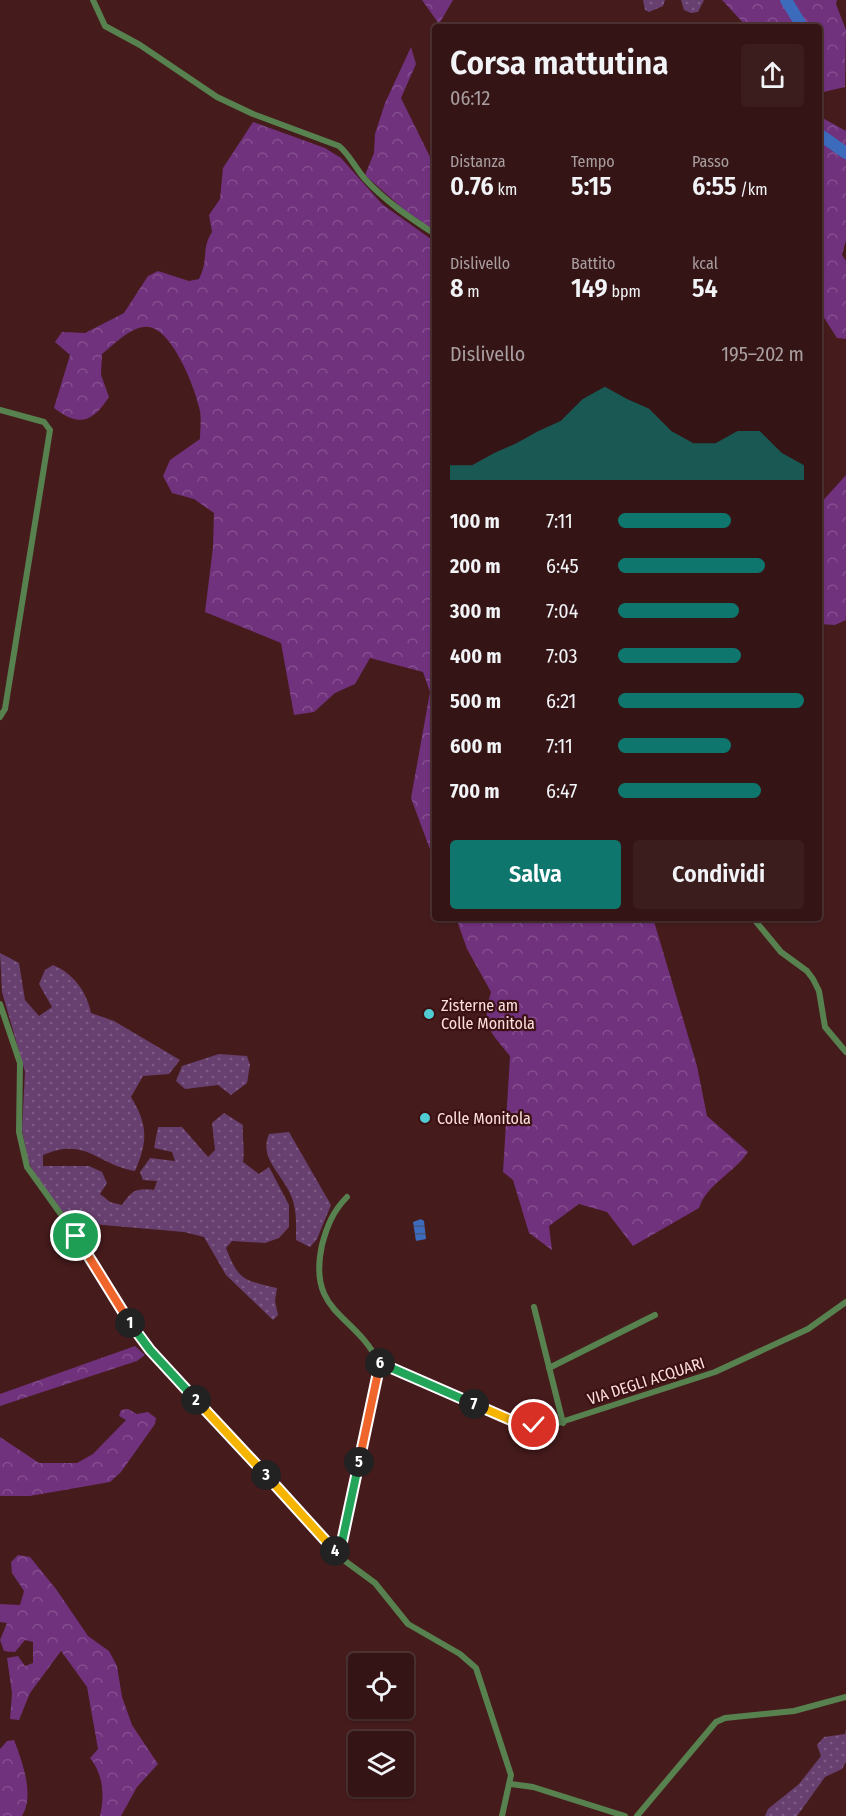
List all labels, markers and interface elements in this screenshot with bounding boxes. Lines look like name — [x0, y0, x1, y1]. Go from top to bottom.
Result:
text: Corsa mattutina — [450, 43, 669, 83]
button: share — [741, 44, 804, 107]
text: 06:12 — [450, 86, 490, 110]
text: Distanza — [450, 152, 506, 171]
text: Tempo — [571, 152, 615, 171]
text: Passo — [692, 152, 729, 171]
text: 0.76 — [450, 171, 494, 202]
text: 5:15 — [571, 171, 612, 202]
text: 6:55 — [692, 171, 737, 202]
text: km — [494, 180, 517, 199]
text: /km — [737, 180, 768, 199]
text: Dislivello — [450, 254, 510, 273]
text: Battito — [571, 254, 616, 273]
text: kcal — [692, 254, 718, 273]
text: 8 — [450, 273, 464, 304]
text: 149 — [571, 273, 608, 304]
text: 54 — [692, 273, 718, 304]
text: m — [464, 282, 480, 301]
text: bpm — [608, 282, 641, 301]
text: Dislivello — [450, 342, 525, 366]
text: 195–202 m — [721, 342, 804, 366]
text: 100 m — [450, 509, 500, 533]
text: 7:11 — [546, 509, 573, 533]
text: 200 m — [450, 554, 501, 578]
text: 6:45 — [546, 554, 579, 578]
text: 300 m — [450, 599, 501, 623]
text: 7:04 — [546, 599, 578, 623]
text: 400 m — [450, 644, 502, 668]
text: 7:03 — [546, 644, 578, 668]
text: 500 m — [450, 689, 501, 713]
text: 6:21 — [546, 689, 576, 713]
text: 600 m — [450, 734, 502, 758]
text: 7:11 — [546, 734, 573, 758]
text: 700 m — [450, 779, 500, 803]
text: 6:47 — [546, 779, 577, 803]
button: Salva — [450, 840, 621, 909]
button: Condividi — [633, 840, 804, 909]
place label: Zisterne am Colle Monitola — [441, 996, 535, 1033]
marker: Zisterne am Colle Monitola — [422, 1007, 436, 1021]
place label: Colle Monitola — [437, 1109, 531, 1128]
marker: Colle Monitola — [418, 1111, 432, 1125]
pin — [50, 1210, 101, 1261]
icon: arrive — [59, 1219, 92, 1252]
pin: 1 — [115, 1308, 145, 1338]
text: 1 — [127, 1313, 133, 1332]
pin: 6 — [365, 1348, 395, 1378]
text: 6 — [376, 1353, 384, 1372]
street label: VIA DEGLI ACQUARI — [585, 1353, 707, 1409]
pin: 2 — [181, 1385, 211, 1415]
pin: 7 — [459, 1389, 489, 1419]
text: 2 — [192, 1390, 200, 1409]
text: 7 — [471, 1394, 477, 1413]
pin — [508, 1399, 559, 1450]
icon: check — [517, 1408, 550, 1441]
pin: 5 — [344, 1447, 374, 1477]
text: 5 — [355, 1452, 363, 1471]
pin: 3 — [251, 1460, 281, 1490]
text: 3 — [262, 1465, 270, 1484]
pin: 4 — [320, 1536, 350, 1566]
text: 4 — [331, 1541, 339, 1560]
map controls — [348, 1653, 414, 1797]
button: locate — [348, 1653, 414, 1719]
button: layers — [348, 1731, 414, 1797]

